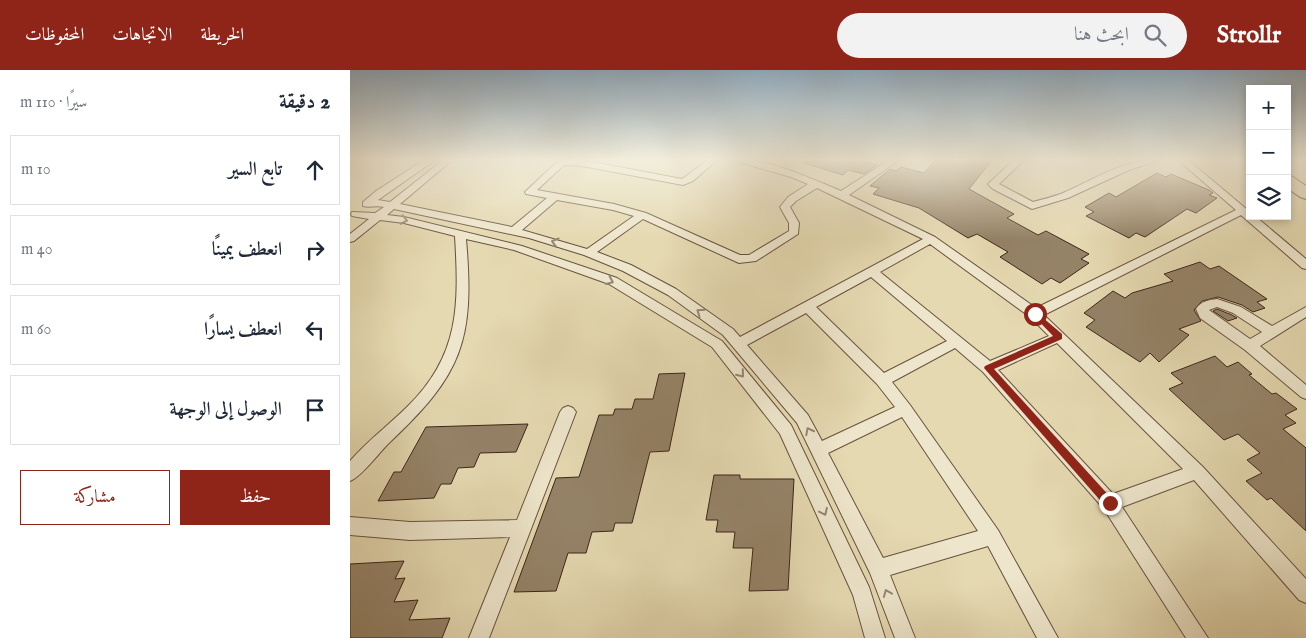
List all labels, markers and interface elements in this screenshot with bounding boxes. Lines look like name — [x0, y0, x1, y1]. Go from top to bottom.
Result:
search box — [837, 13, 1187, 58]
text: Strollr — [1217, 20, 1281, 51]
icon: search — [1141, 21, 1169, 49]
text: ابحث هنا — [1074, 23, 1129, 47]
text: المحفوظات — [25, 24, 84, 47]
text: الاتجاهات — [112, 24, 172, 47]
text: الخريطة — [200, 24, 244, 47]
map controls — [1246, 85, 1291, 220]
button: + — [1246, 85, 1291, 130]
text: 2 دقيقة — [279, 89, 330, 116]
text: سيرًا · 110 m — [20, 93, 87, 113]
button: − — [1246, 130, 1291, 175]
icon: ahead — [301, 156, 329, 184]
text: تابع السير — [228, 158, 282, 182]
text: 10 m — [21, 160, 51, 180]
button: layers — [1246, 175, 1291, 220]
one-way arrow — [400, 214, 409, 225]
icon: right — [301, 236, 329, 264]
text: انعطف يمينًا — [212, 238, 282, 262]
one-way arrow — [551, 238, 559, 248]
text: 40 m — [21, 240, 53, 260]
one-way arrow — [605, 274, 614, 285]
route start — [1024, 303, 1047, 326]
one-way arrow — [696, 309, 706, 318]
icon: left — [301, 316, 329, 344]
text: انعطف يسارًا — [204, 318, 282, 342]
text: 60 m — [21, 320, 51, 340]
one-way arrow — [736, 368, 744, 377]
icon: arrive — [301, 396, 329, 424]
text: الوصول إلى الوجهة — [170, 398, 282, 422]
one-way arrow — [805, 427, 815, 436]
button: مشاركة — [20, 470, 170, 525]
button: حفظ — [180, 470, 330, 525]
route end — [1099, 492, 1122, 515]
one-way arrow — [818, 507, 829, 516]
one-way arrow — [883, 589, 893, 598]

